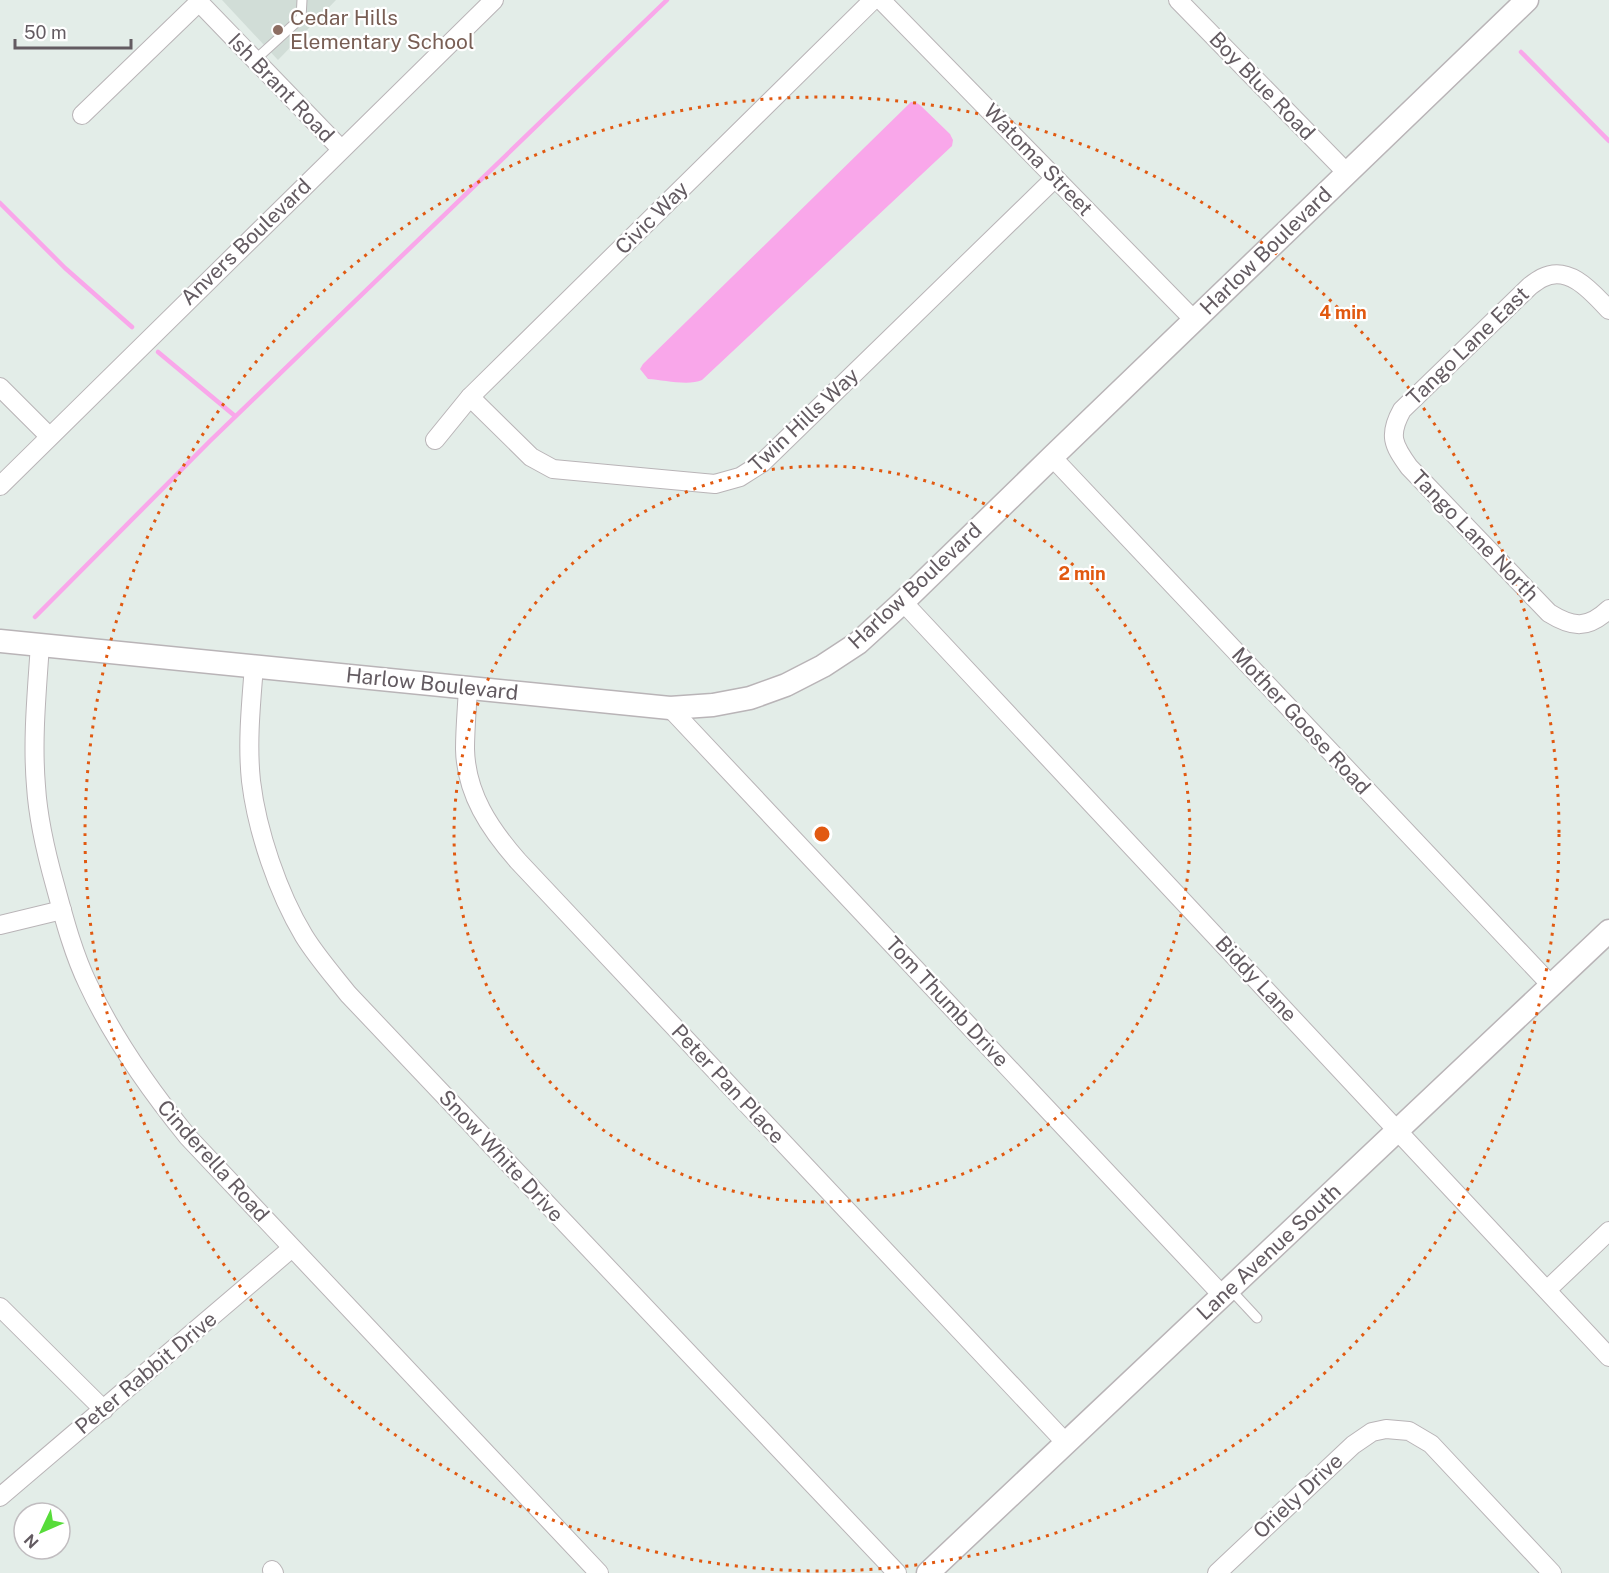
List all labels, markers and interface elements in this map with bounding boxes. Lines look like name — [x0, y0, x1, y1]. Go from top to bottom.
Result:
place label: Cedar Hills Elementary School — [290, 5, 474, 54]
scale bar — [15, 12, 130, 50]
text: 50 m — [24, 22, 67, 43]
marker: Cedar Hills Elementary School — [271, 23, 285, 37]
street label: Boy Blue Road — [1204, 26, 1320, 145]
street label: Ish Brant Road — [223, 28, 340, 147]
street label: Watoma Street — [979, 98, 1098, 221]
street label: Anvers Boulevard — [175, 173, 316, 310]
street label: Civic Way — [610, 176, 693, 259]
street label: Harlow Boulevard — [1195, 181, 1337, 320]
street label: Tango Lane East — [1401, 281, 1534, 410]
text: 4 min — [1319, 302, 1367, 323]
street label: Twin Hills Way — [744, 362, 864, 477]
street label: Tango Lane North — [1406, 465, 1544, 606]
street label: Harlow Boulevard — [843, 517, 987, 654]
text: 2 min — [1058, 563, 1106, 584]
street label: Mother Goose Road — [1227, 642, 1376, 799]
street label: Harlow Boulevard — [345, 662, 519, 705]
centre of rings — [812, 824, 832, 844]
street label: Tom Thumb Drive — [881, 931, 1014, 1072]
street label: Biddy Lane — [1210, 931, 1302, 1027]
street label: Peter Pan Place — [667, 1019, 790, 1149]
street label: Snow White Drive — [434, 1085, 569, 1227]
street label: Cinderella Road — [152, 1095, 275, 1227]
street label: Lane Avenue South — [1191, 1178, 1346, 1325]
street label: Peter Rabbit Drive — [70, 1306, 222, 1439]
street label: Oriely Drive — [1248, 1448, 1348, 1543]
north arrow — [12, 1501, 72, 1561]
text: N — [20, 1530, 43, 1552]

